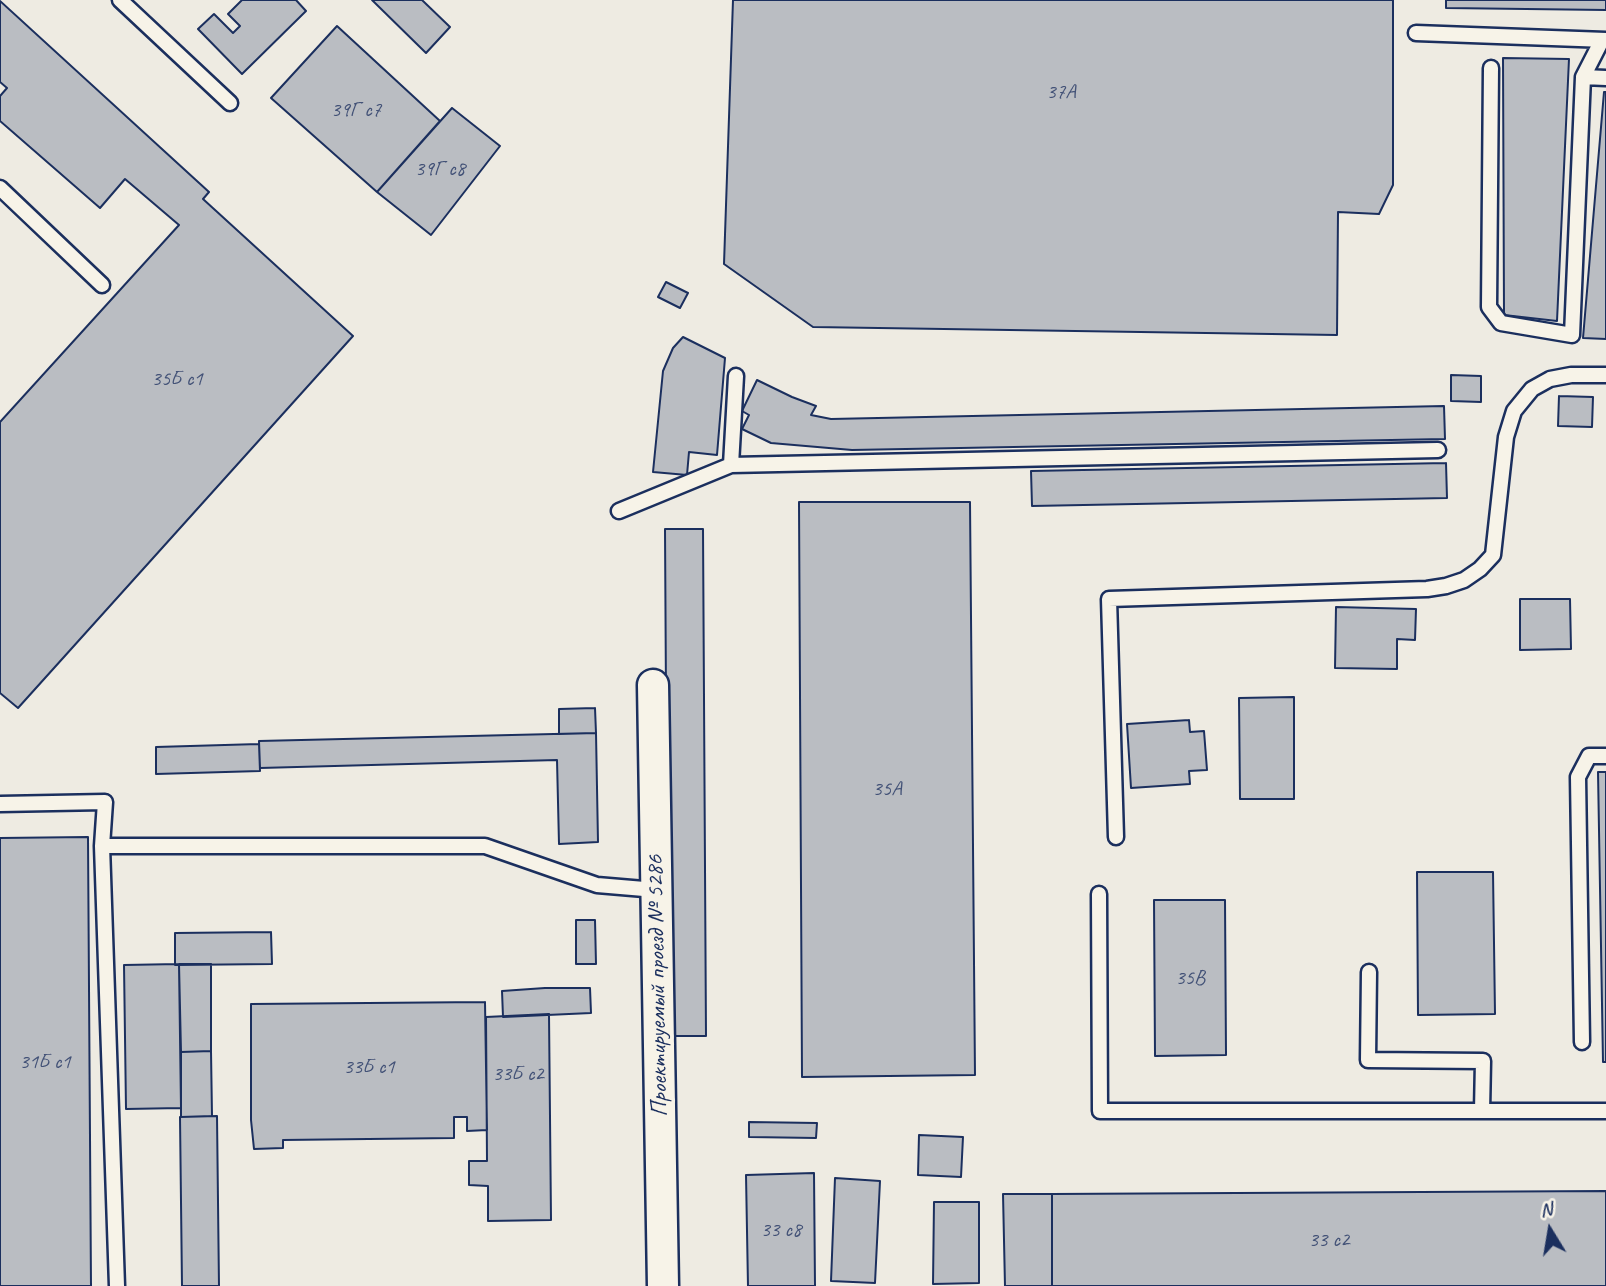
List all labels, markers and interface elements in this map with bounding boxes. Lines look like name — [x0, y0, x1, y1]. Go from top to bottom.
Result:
house number: 37А — [1046, 79, 1076, 105]
house number: 39Г с7 — [331, 97, 381, 123]
house number: 39Г с8 — [415, 156, 465, 182]
house number: 35Б с1 — [151, 366, 203, 392]
house number: 35А — [872, 776, 902, 802]
street label: Проектируемый проезд № 5286 — [641, 855, 675, 1117]
house number: 35В — [1175, 965, 1205, 991]
house number: 31Б c1 — [19, 1049, 71, 1075]
house number: 33Б с1 — [343, 1054, 395, 1080]
house number: 33Б с2 — [492, 1061, 544, 1087]
north arrow — [1515, 1195, 1585, 1265]
text: N — [1538, 1196, 1554, 1222]
house number: 33 с8 — [761, 1217, 801, 1243]
house number: 33 с2 — [1309, 1227, 1349, 1253]

